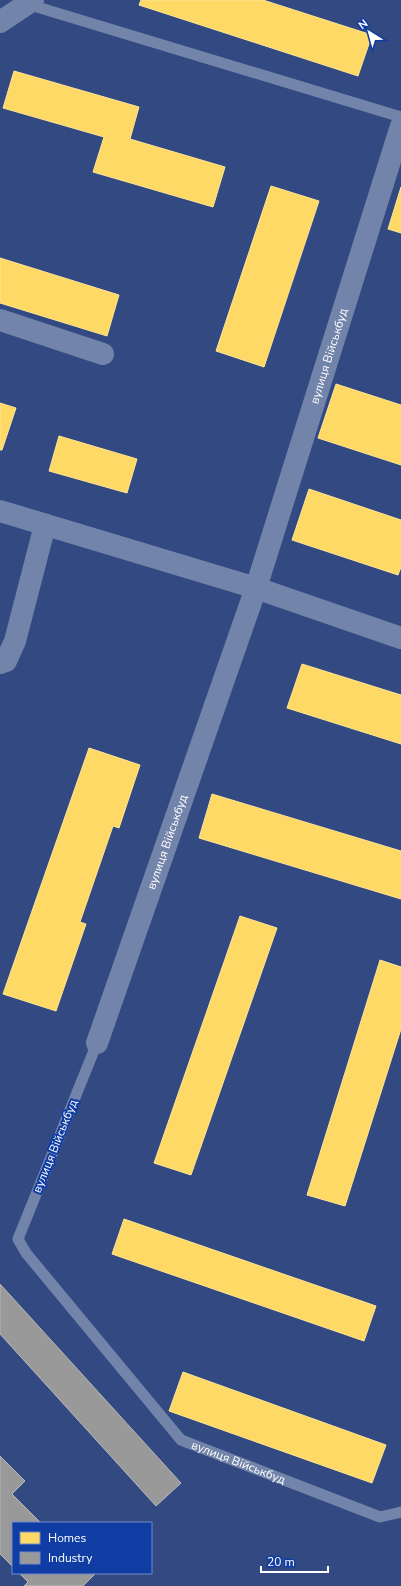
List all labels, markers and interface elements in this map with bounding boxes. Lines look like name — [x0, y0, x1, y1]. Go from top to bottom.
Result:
north arrow — [349, 12, 389, 52]
text: N — [355, 16, 371, 33]
street label: вулиця Військбуд — [306, 306, 351, 406]
street label: вулиця Військбуд — [143, 792, 191, 892]
street label: вулиця Військбуд — [29, 1097, 81, 1195]
street label: вулиця Військбуд — [189, 1437, 288, 1488]
legend — [12, 1522, 152, 1574]
text: Homes — [48, 1530, 86, 1546]
scale bar — [261, 1548, 328, 1574]
text: Industry — [48, 1550, 93, 1566]
text: 20 m — [267, 1554, 295, 1570]

